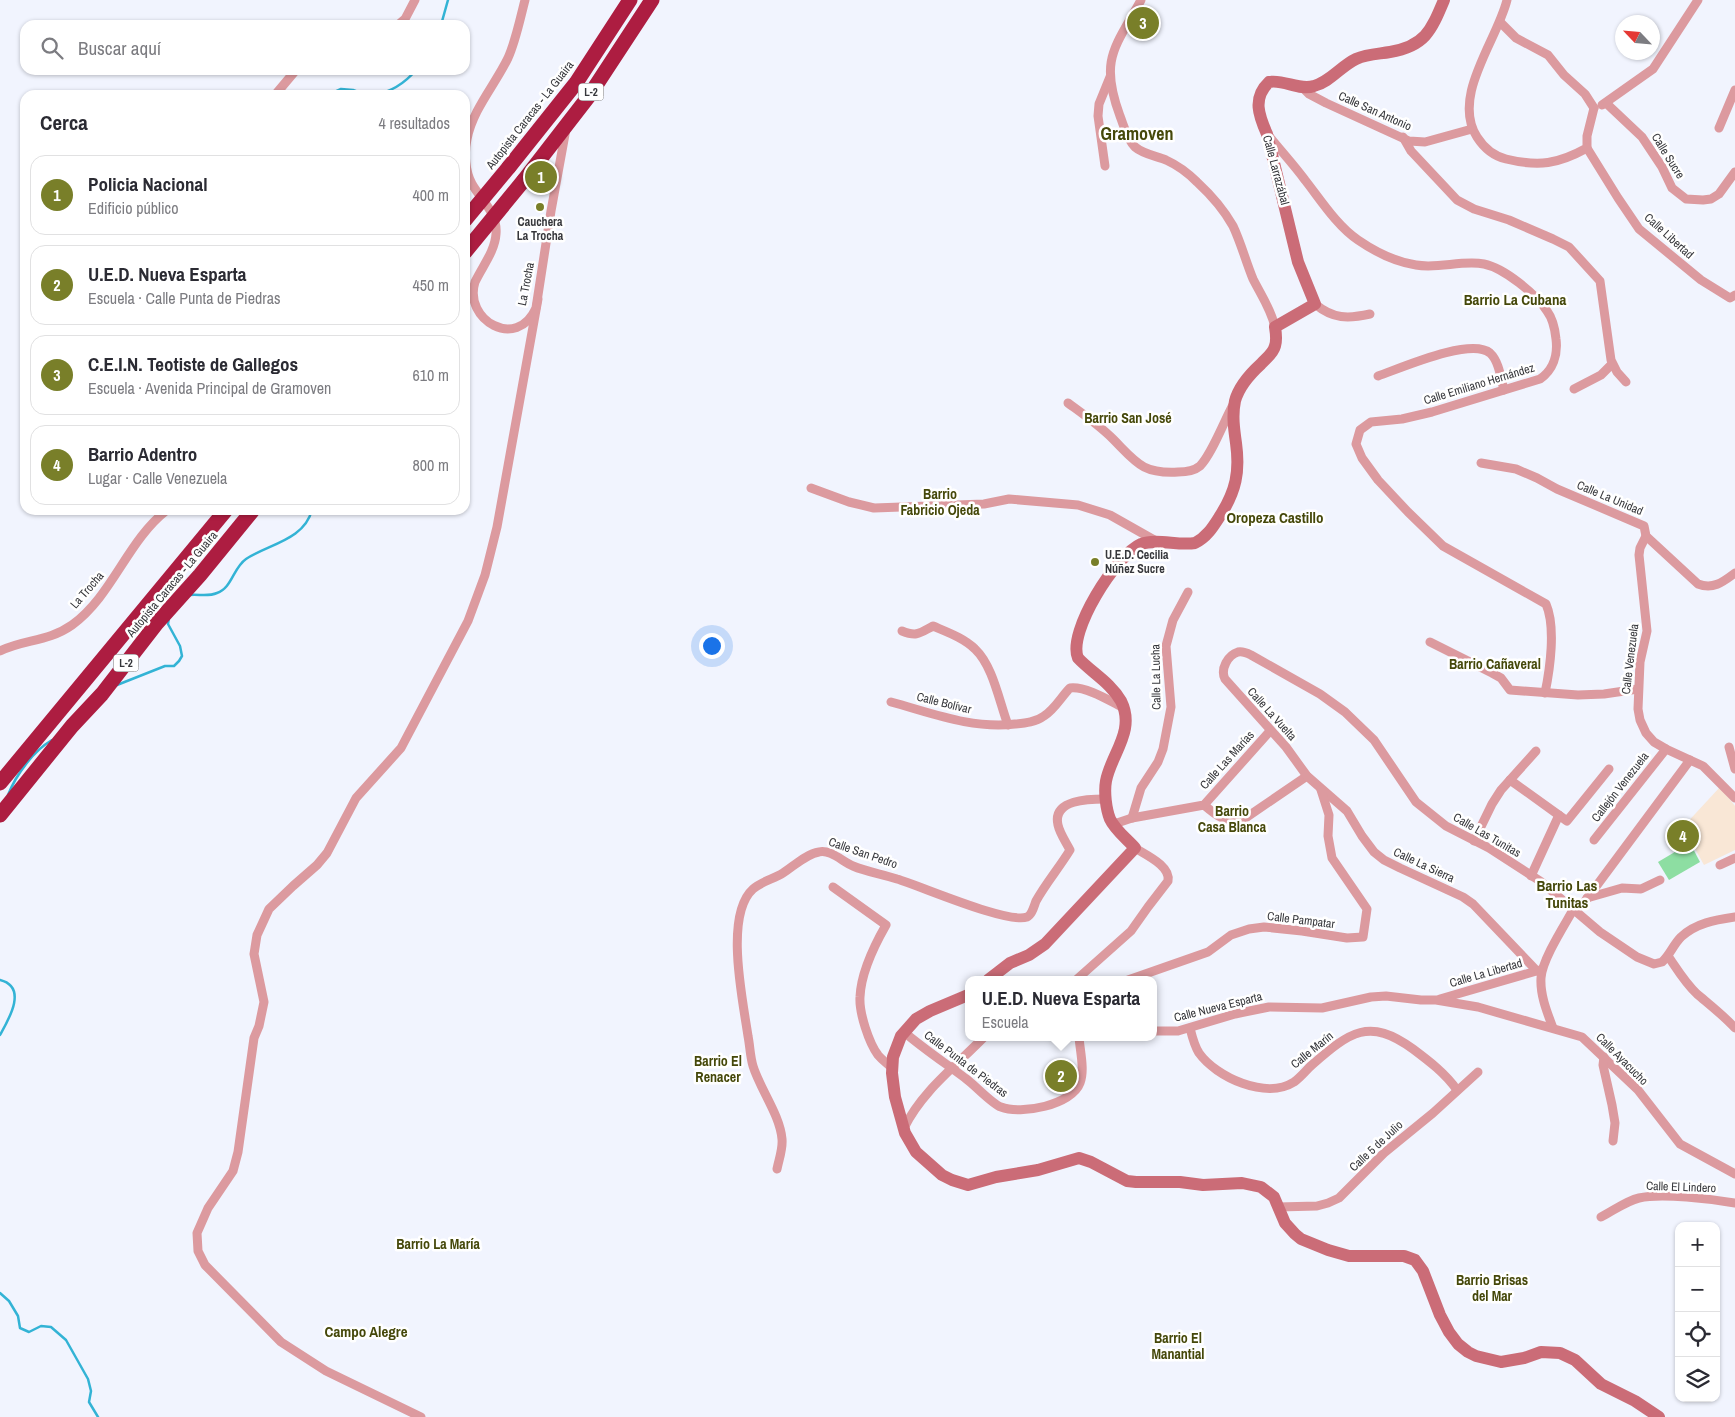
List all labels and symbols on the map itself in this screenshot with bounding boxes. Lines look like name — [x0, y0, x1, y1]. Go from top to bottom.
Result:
pin: 3 — [1127, 4, 1159, 42]
north arrow — [1615, 15, 1660, 60]
street label: Autopista Caracas - La Guaira — [482, 57, 578, 173]
road number: L-2 — [578, 84, 604, 100]
street label: Calle San Antonio — [1336, 88, 1414, 134]
district label: Gramoven — [1100, 121, 1174, 146]
street label: Calle Sucre — [1648, 130, 1688, 182]
street label: Calle Larrazábal — [1259, 133, 1293, 207]
pin: 1 — [525, 158, 557, 196]
marker: Cauchera La Trocha — [534, 201, 546, 213]
street label: Calle Libertad — [1641, 210, 1697, 262]
place label: Cauchera La Trocha — [517, 214, 564, 244]
street label: La Trocha — [514, 260, 538, 307]
district label: Barrio La Cubana — [1464, 289, 1566, 310]
street label: Calle Emiliano Hernández — [1422, 360, 1536, 408]
district label: Barrio San José — [1084, 409, 1172, 427]
street label: Calle La Unidad — [1574, 477, 1646, 519]
district label: Barrio Fabricio Ojeda — [900, 485, 980, 519]
district label: Oropeza Castillo — [1226, 507, 1324, 528]
street label: Autopista Caracas - La Guaira — [122, 527, 221, 641]
place label: U.E.D. Cecilia Núñez Sucre — [1105, 547, 1169, 577]
marker: U.E.D. Cecilia Núñez Sucre — [1089, 556, 1101, 568]
street label: La Trocha — [67, 568, 108, 612]
street label: Calle Venezuela — [1618, 622, 1642, 695]
your location — [699, 633, 725, 659]
street label: Calle La Lucha — [1147, 644, 1165, 710]
road number: L-2 — [114, 654, 138, 671]
district label: Barrio Cañaveral — [1449, 655, 1541, 673]
street label: Calle La Vuelta — [1244, 684, 1301, 744]
street label: Calle Bolívar — [915, 688, 974, 718]
street label: Calle Las Marías — [1196, 727, 1258, 793]
street label: Callejón Venezuela — [1588, 748, 1653, 825]
district label: Barrio Casa Blanca — [1198, 802, 1267, 836]
street label: Calle Las Tunitas — [1450, 809, 1524, 861]
pin: 4 — [1667, 817, 1699, 855]
street label: Calle San Pedro — [827, 834, 899, 872]
street label: Calle La Sierra — [1391, 844, 1458, 886]
district label: Barrio Las Tunitas — [1537, 875, 1598, 913]
street label: Calle Pampatar — [1266, 908, 1336, 932]
street label: Calle La Libertad — [1448, 955, 1524, 991]
street label: Calle Nueva Esparta — [1172, 988, 1264, 1026]
street label: Calle Punta de Piedras — [921, 1027, 1011, 1101]
street label: Calle Marín — [1287, 1028, 1337, 1072]
street label: Calle Ayacucho — [1592, 1029, 1652, 1089]
district label: Barrio El Renacer — [694, 1052, 742, 1086]
pin: 2 — [1045, 1057, 1077, 1095]
street label: Calle 5 de Julio — [1346, 1117, 1406, 1175]
street label: Calle El Lindero — [1646, 1178, 1716, 1196]
district label: Barrio La María — [396, 1235, 480, 1253]
district label: Barrio Brisas del Mar — [1456, 1271, 1528, 1305]
district label: Campo Alegre — [325, 1321, 408, 1342]
district label: Barrio El Manantial — [1152, 1329, 1204, 1363]

